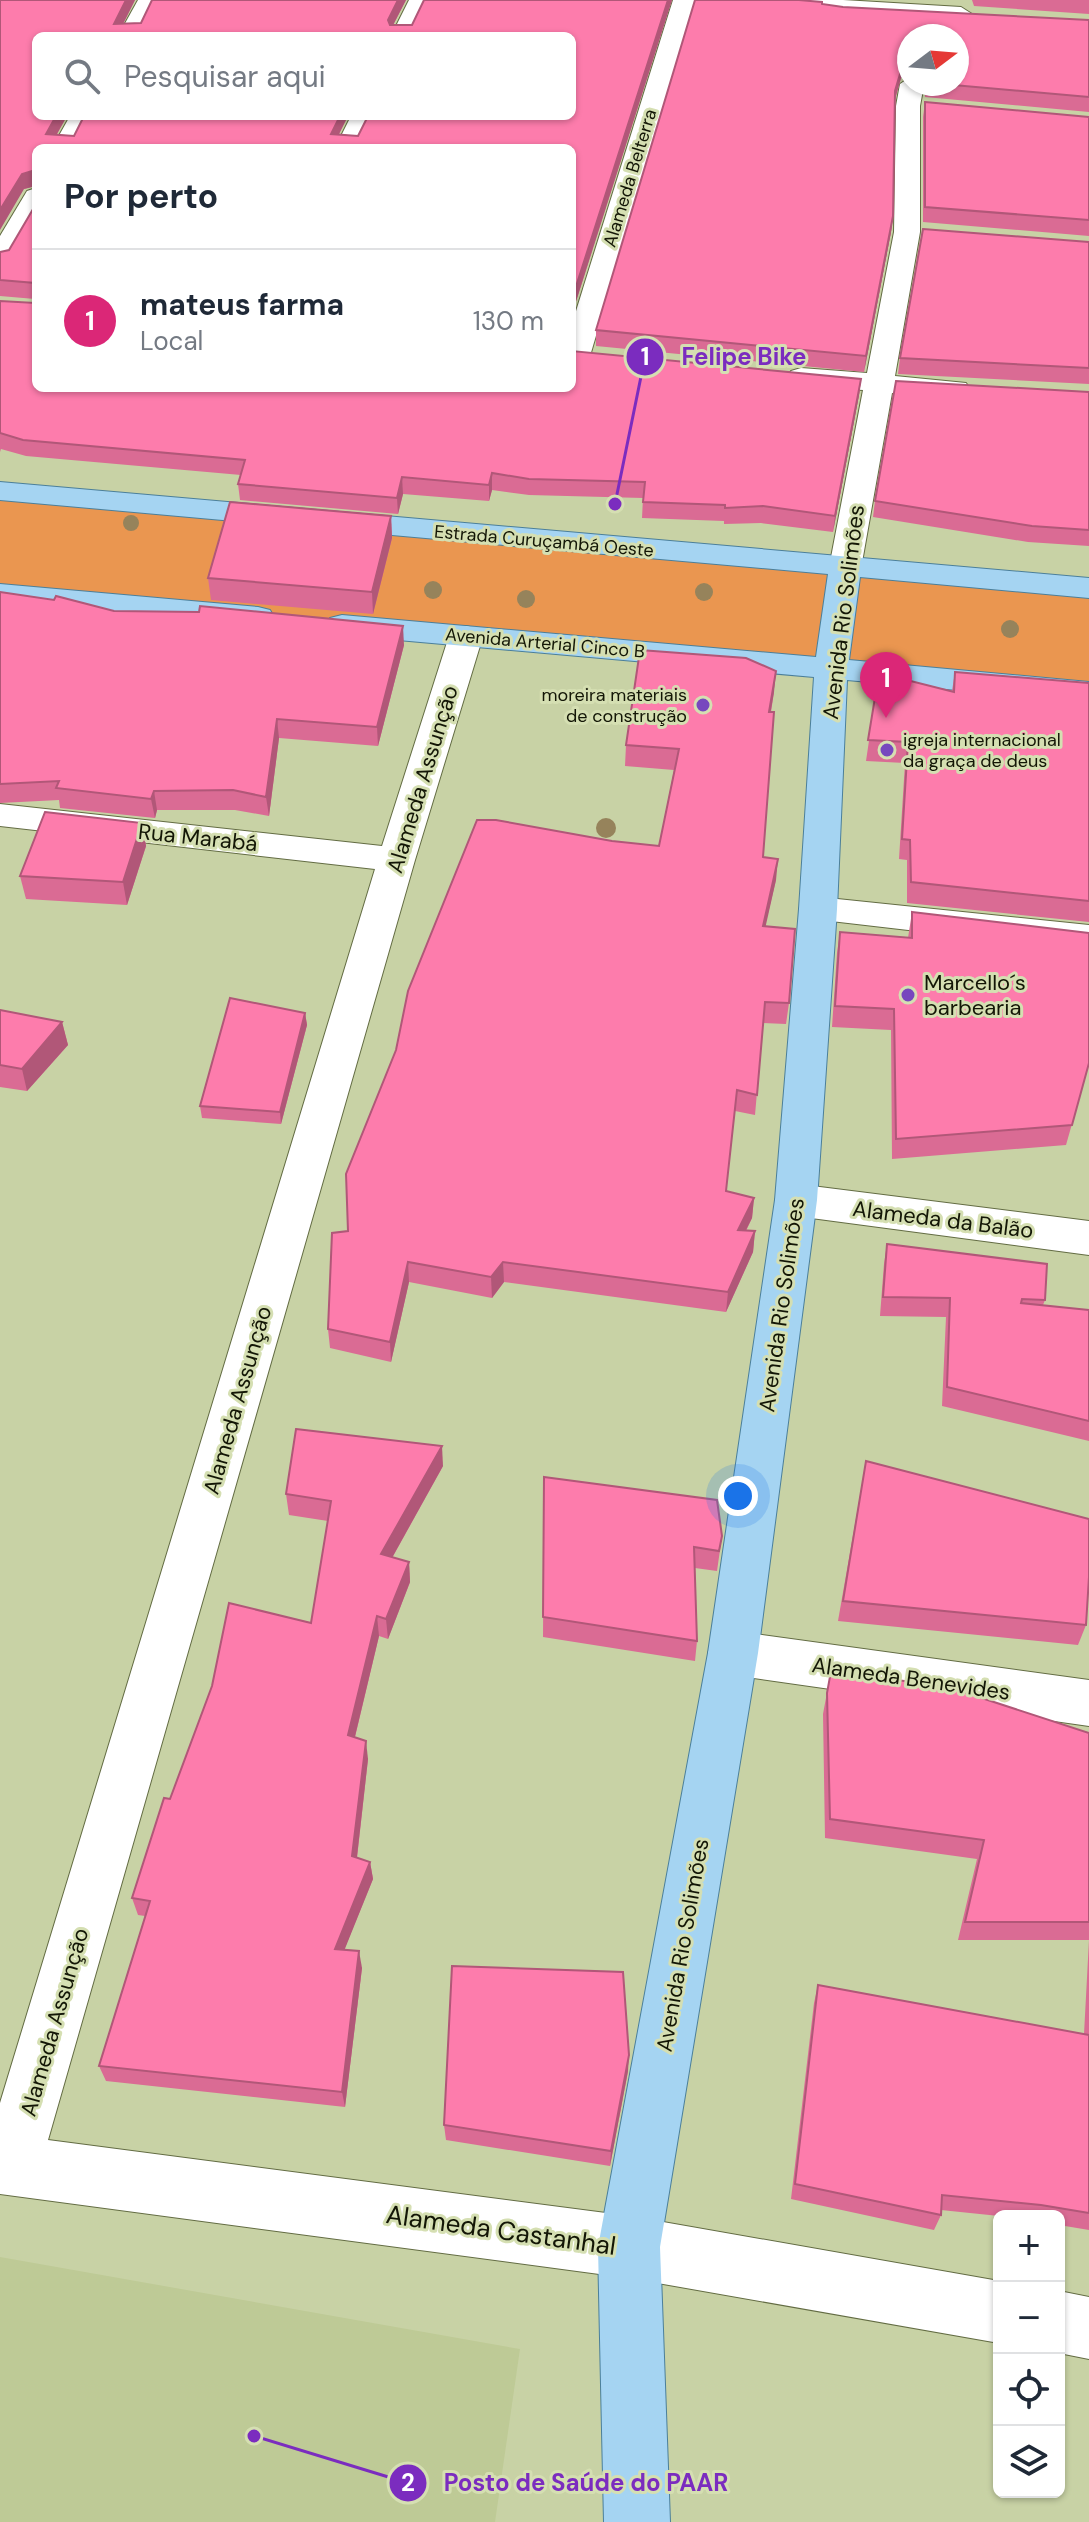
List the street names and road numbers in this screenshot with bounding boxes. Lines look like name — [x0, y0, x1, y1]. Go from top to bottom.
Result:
street label: Alameda Belterra — [598, 106, 662, 250]
street label: Avenida Rio Solimões — [816, 503, 871, 721]
street label: Estrada Curuçambá Oeste — [433, 519, 655, 563]
street label: Avenida Arterial Cinco B — [444, 622, 646, 664]
street label: Alameda Assunção — [380, 682, 465, 876]
street label: Rua Marabá — [137, 817, 259, 858]
street label: Alameda da Balão — [851, 1194, 1035, 1245]
street label: Avenida Rio Solimões — [752, 1196, 811, 1414]
street label: Alameda Assunção — [197, 1303, 278, 1498]
street label: Alameda Benevides — [810, 1650, 1012, 1707]
street label: Avenida Rio Solimões — [649, 1836, 716, 2054]
street label: Alameda Assunção — [14, 1925, 95, 2120]
street label: Alameda Castanhal — [384, 2197, 618, 2263]

